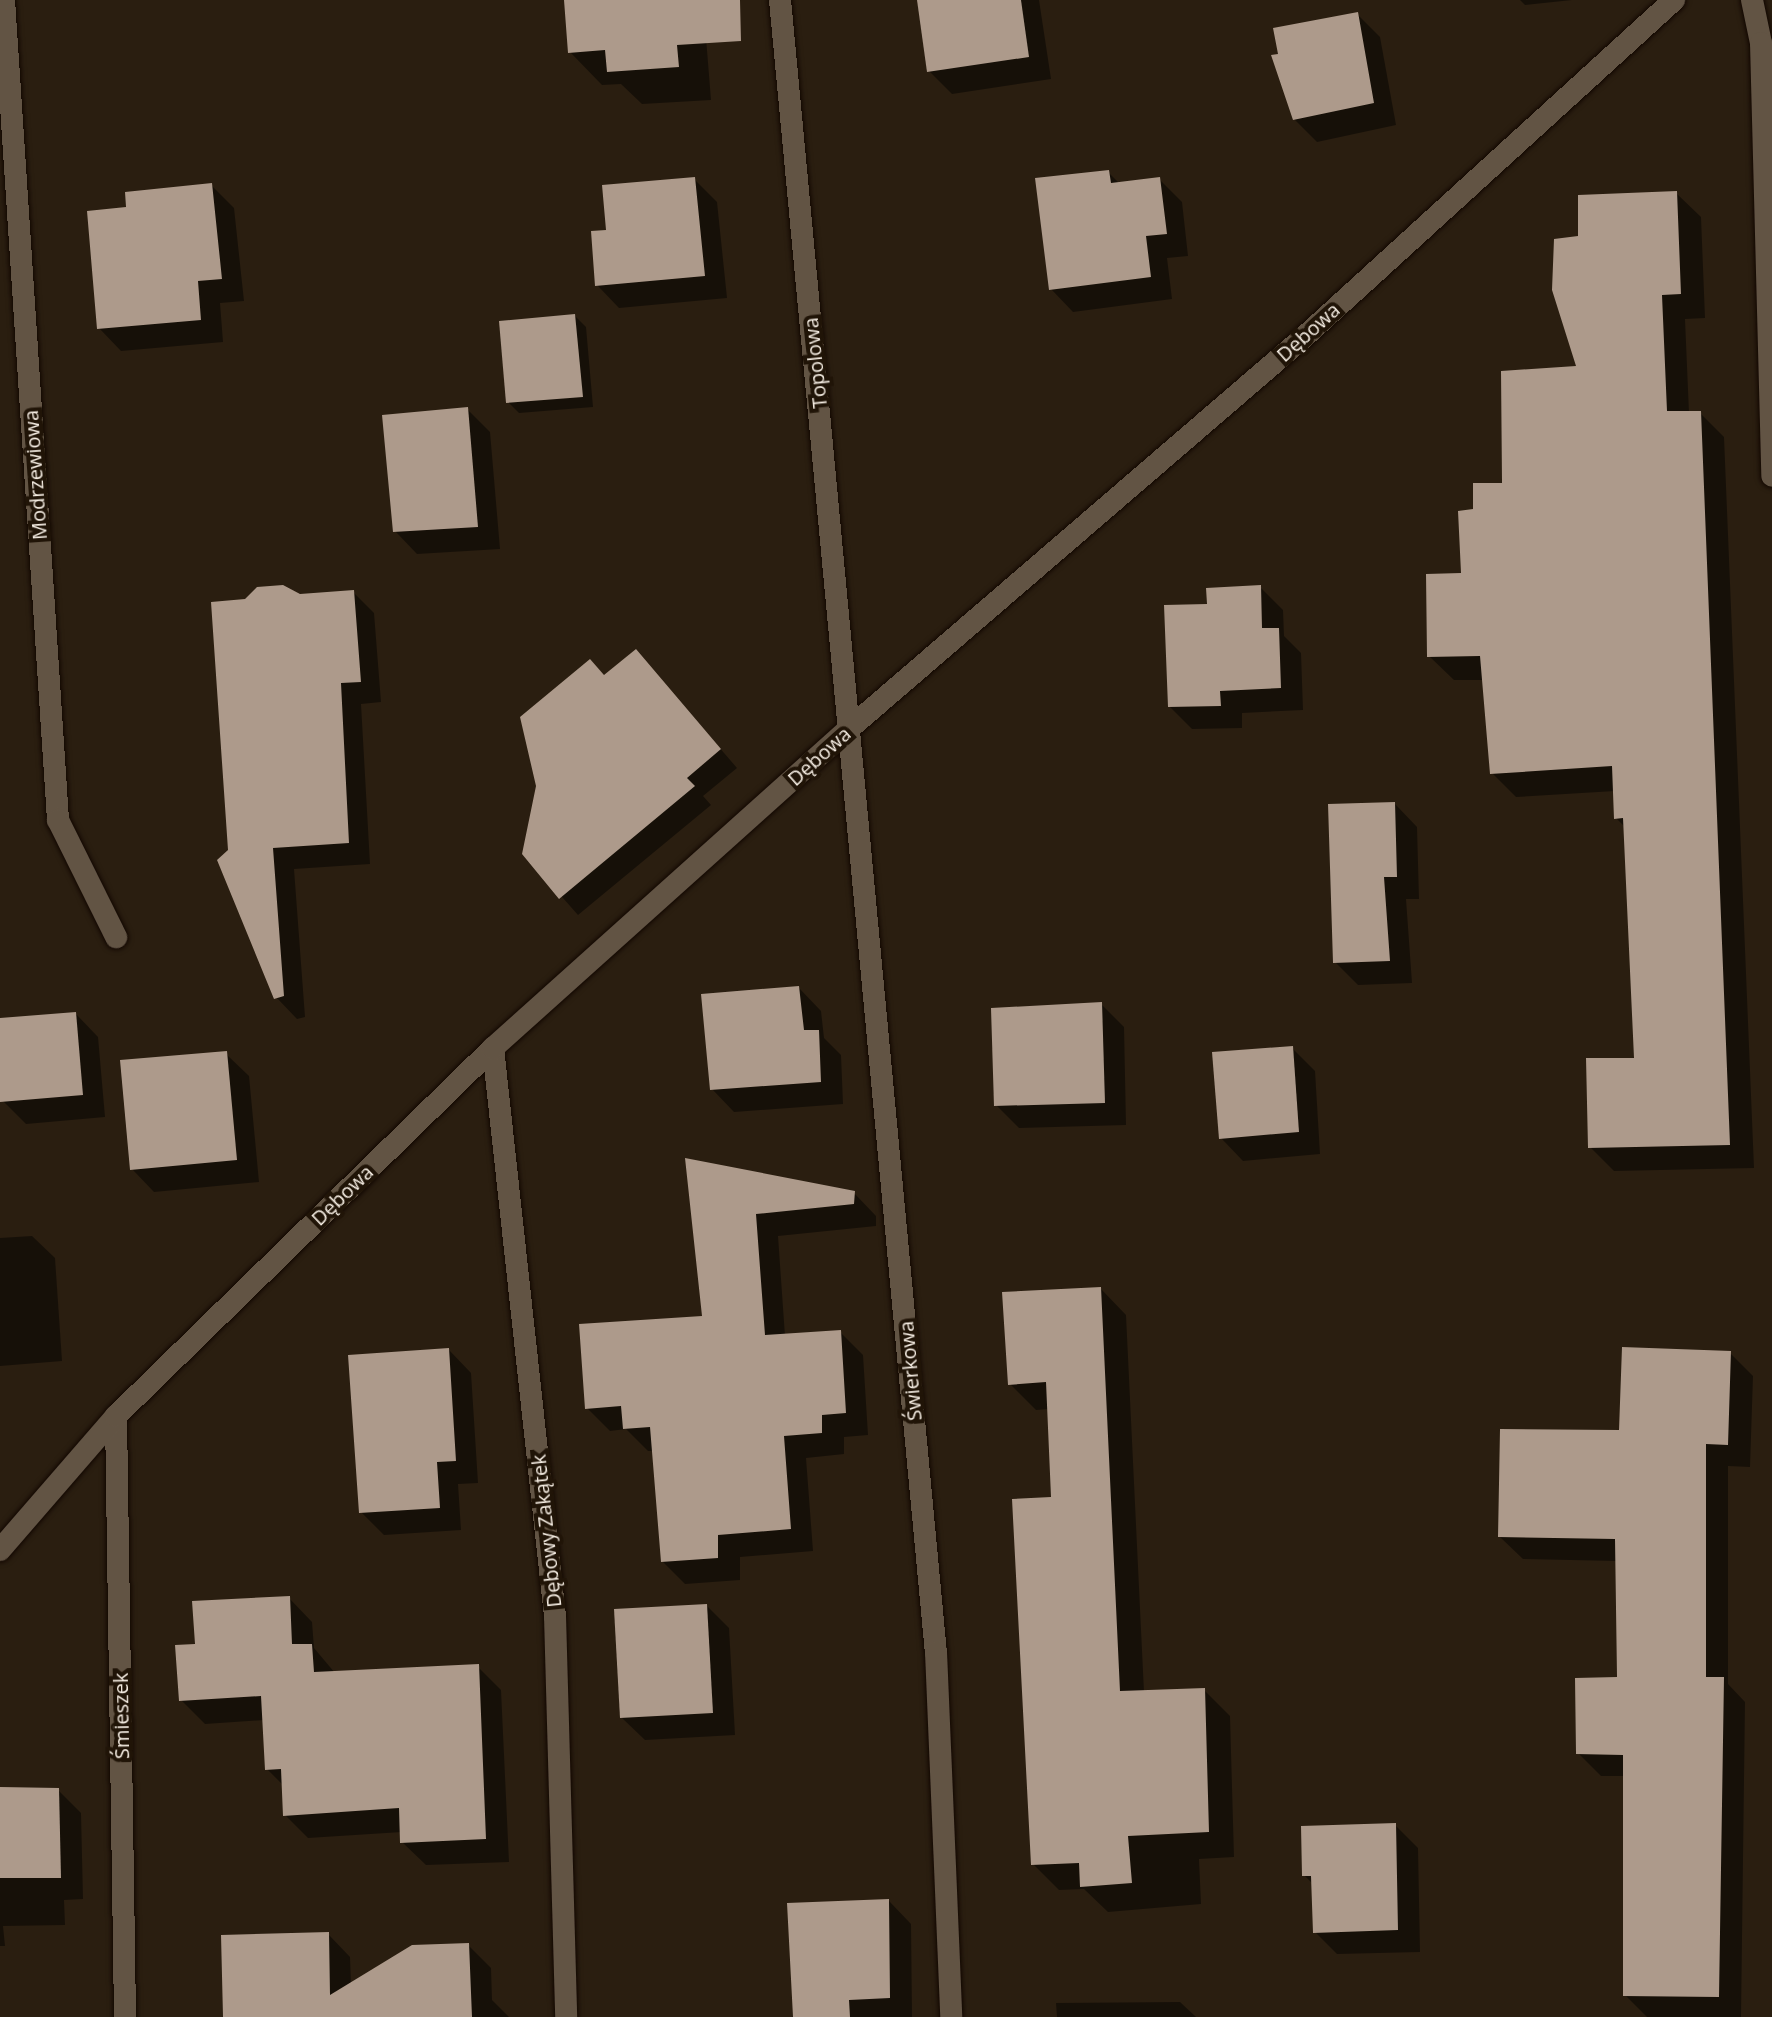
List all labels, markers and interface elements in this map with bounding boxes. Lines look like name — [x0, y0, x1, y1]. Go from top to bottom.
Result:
street label: Dębowa — [1272, 297, 1344, 367]
street label: Topolowa — [798, 316, 832, 410]
street label: Modrzewiowa — [18, 409, 52, 541]
street label: Dębowa — [783, 721, 855, 791]
street label: Dębowa — [306, 1160, 378, 1230]
street label: Świerkowa — [894, 1320, 926, 1422]
street label: Dębowy Zakątek — [526, 1453, 566, 1609]
street label: Śmieszek — [108, 1673, 134, 1759]

